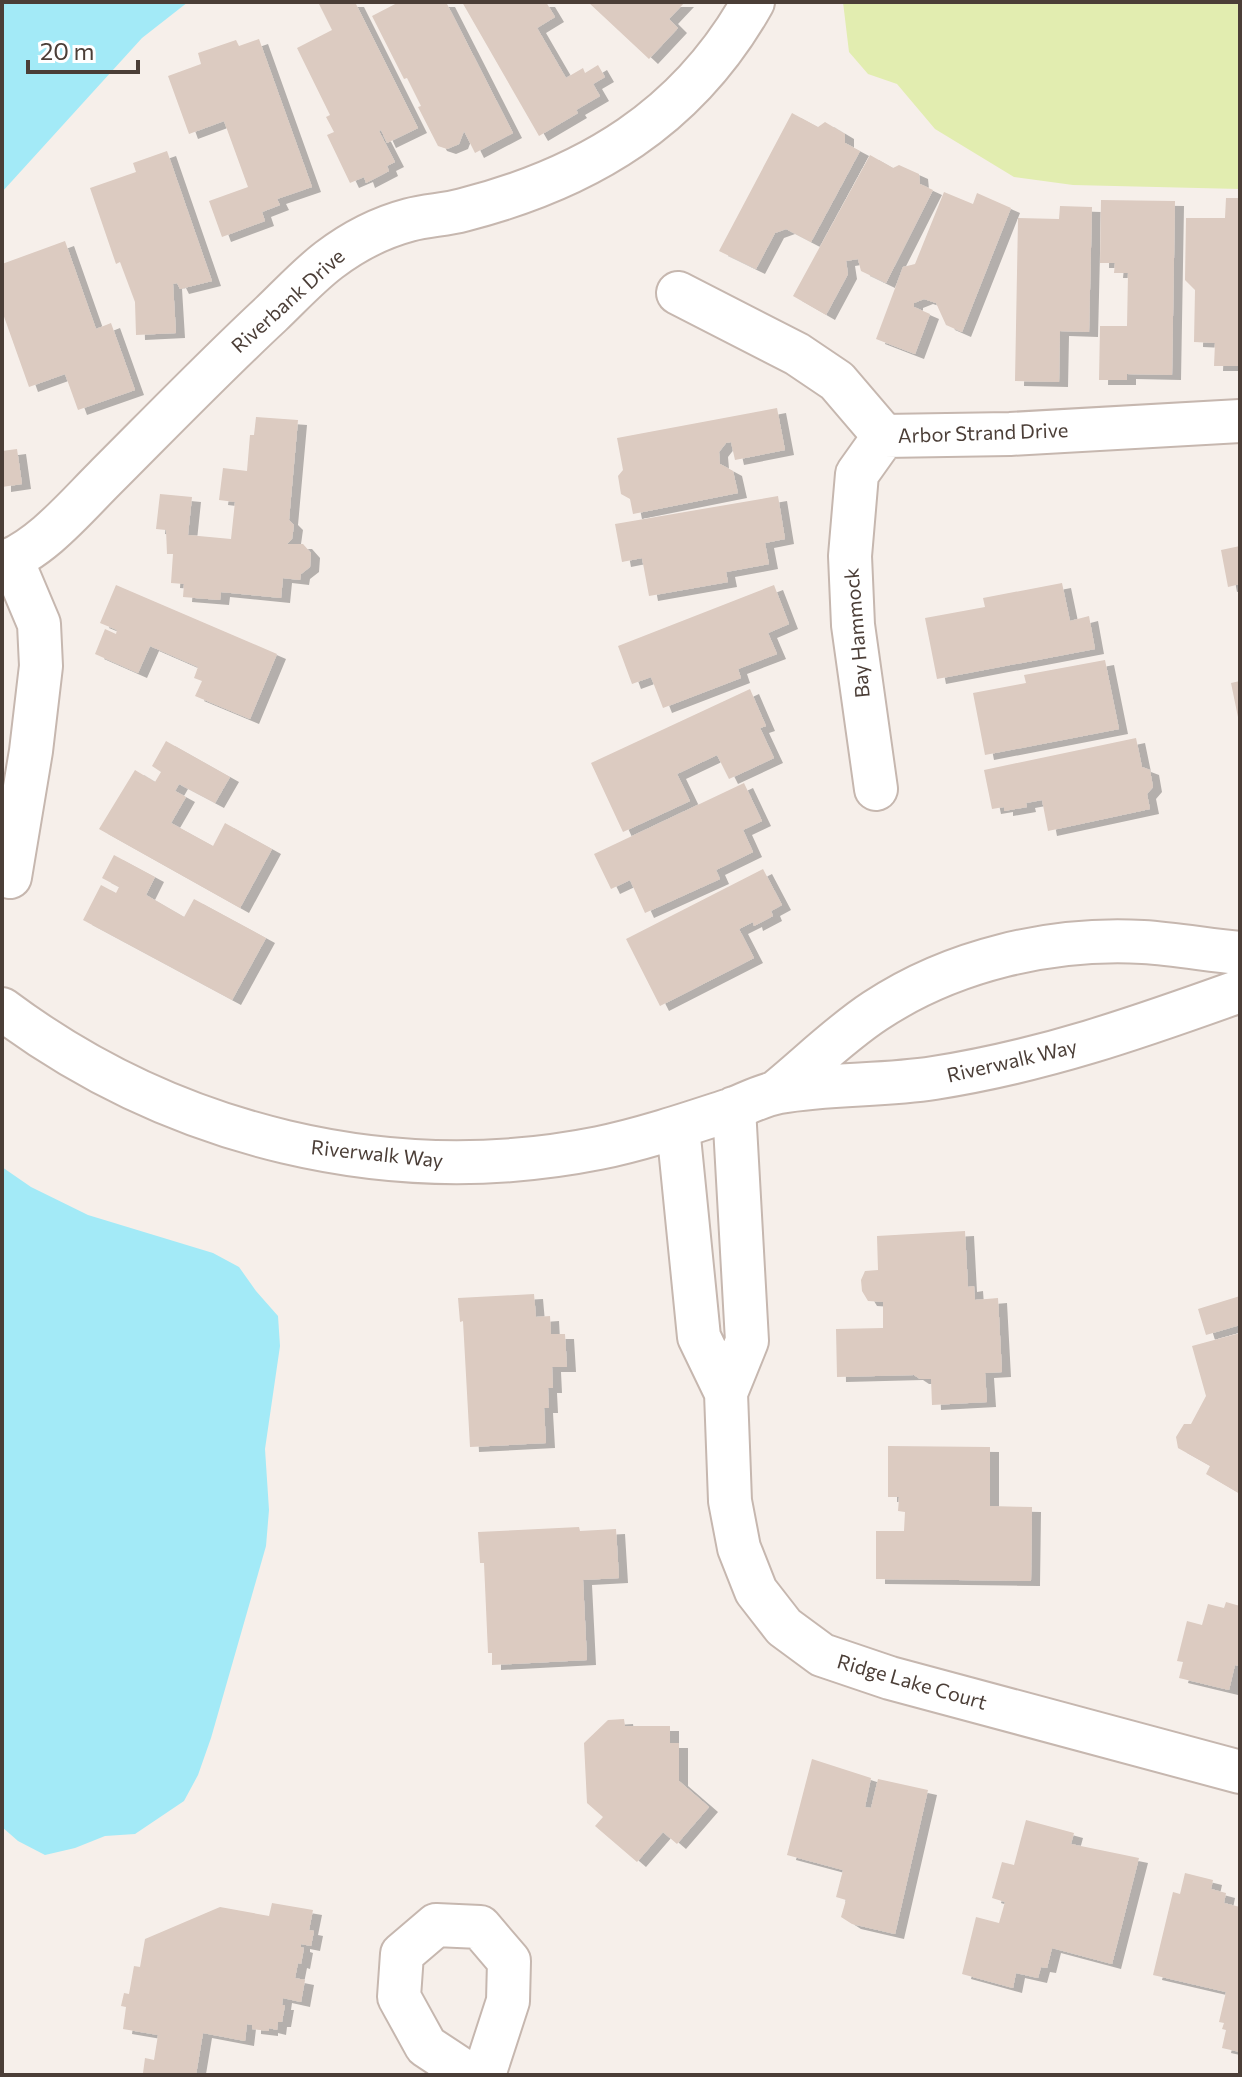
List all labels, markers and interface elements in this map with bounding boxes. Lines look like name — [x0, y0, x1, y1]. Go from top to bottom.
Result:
scale bar — [28, 24, 138, 74]
text: 20 m — [40, 36, 94, 65]
street label: Riverbank Drive — [226, 243, 349, 357]
street label: Arbor Strand Drive — [897, 417, 1069, 447]
street label: Bay Hammock — [838, 567, 874, 699]
street label: Riverwalk Way — [944, 1033, 1079, 1087]
street label: Riverwalk Way — [310, 1134, 444, 1172]
street label: Ridge Lake Court — [835, 1648, 990, 1714]

